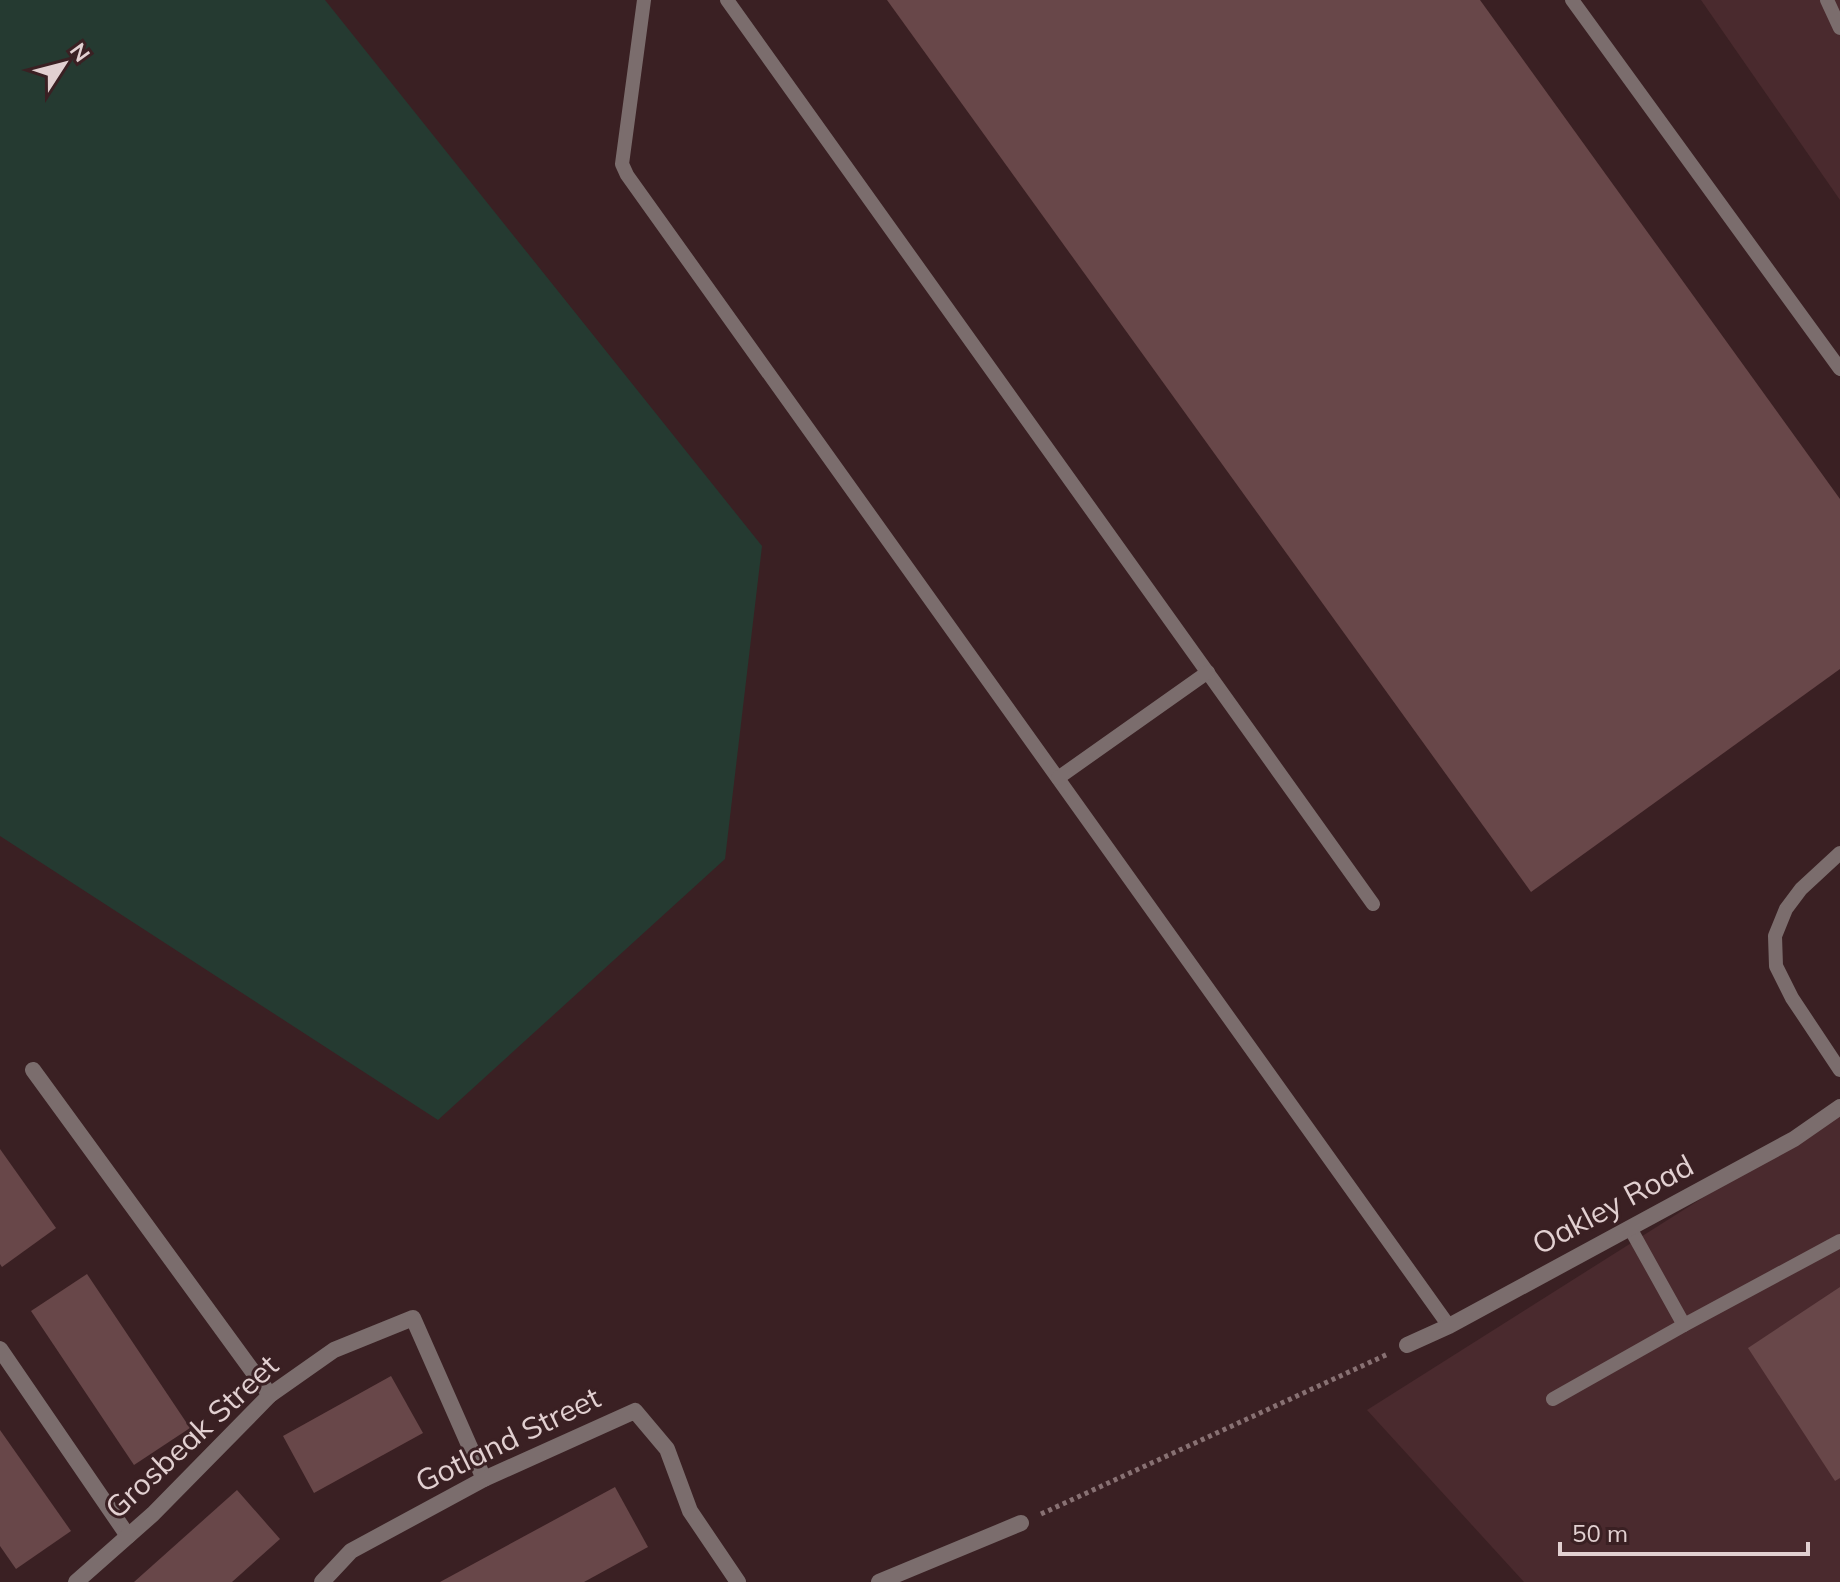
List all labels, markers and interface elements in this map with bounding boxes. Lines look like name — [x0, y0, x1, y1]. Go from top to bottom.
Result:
north arrow — [24, 24, 104, 104]
text: N — [64, 37, 96, 67]
street label: Oakley Road — [1525, 1146, 1700, 1262]
street label: Grosbeak Street — [97, 1346, 286, 1526]
street label: Gotland Street — [409, 1378, 606, 1500]
scale bar — [1560, 1506, 1808, 1556]
text: 50 m — [1572, 1518, 1628, 1548]

